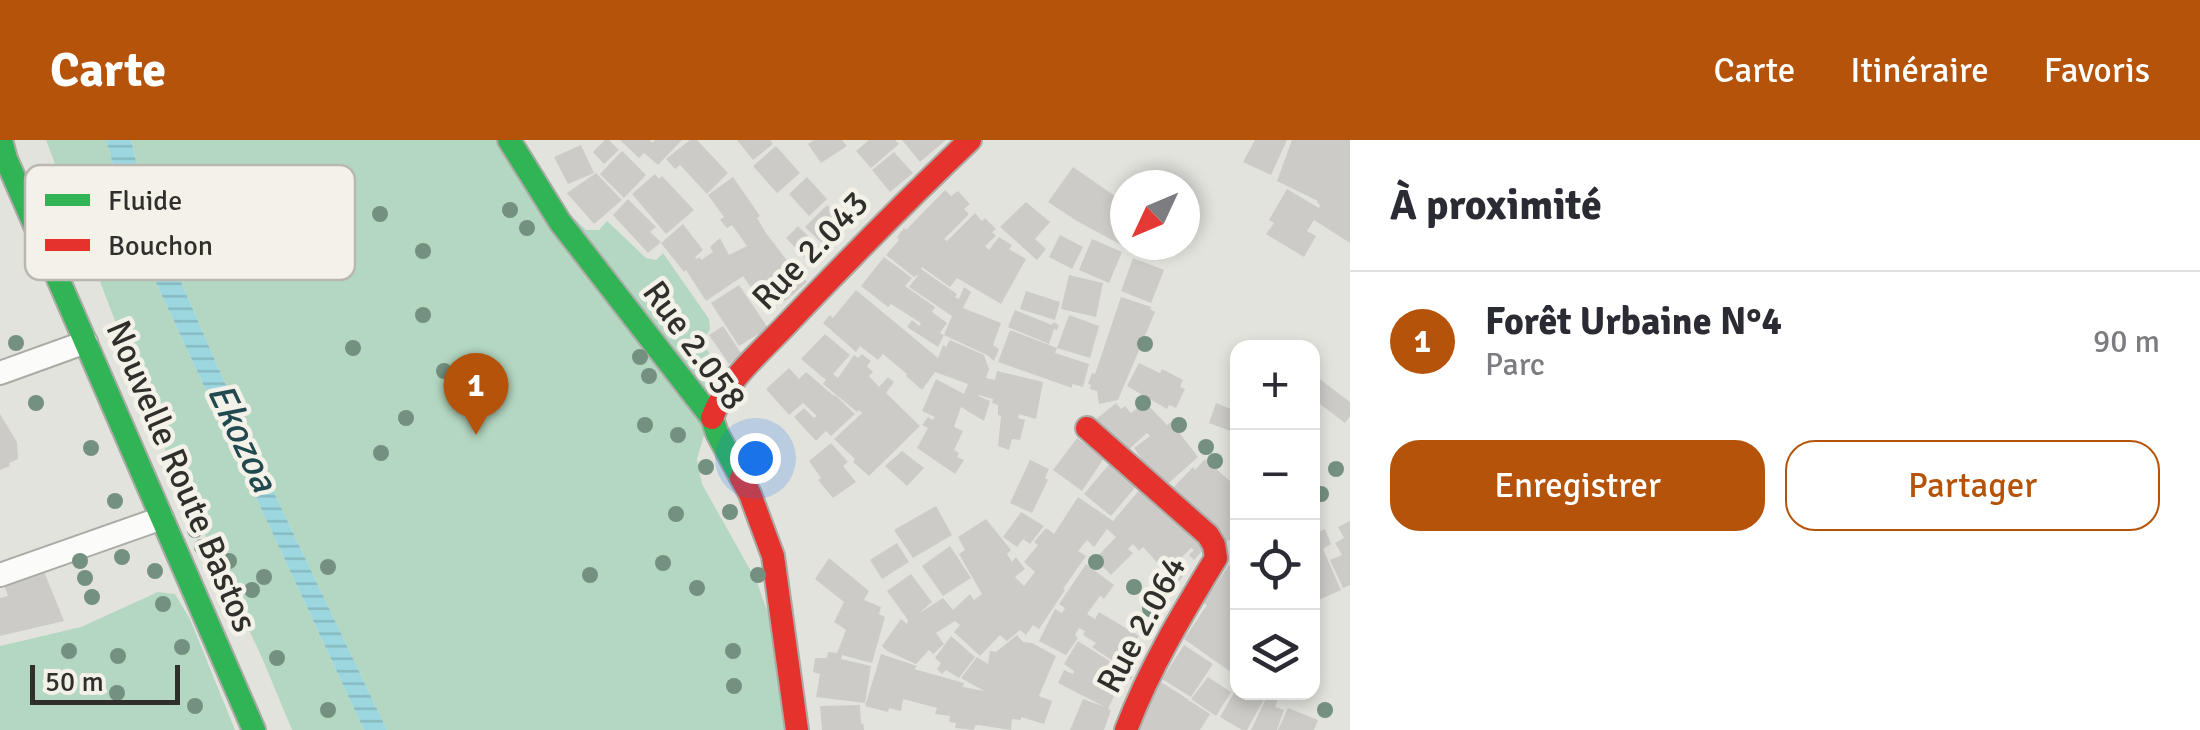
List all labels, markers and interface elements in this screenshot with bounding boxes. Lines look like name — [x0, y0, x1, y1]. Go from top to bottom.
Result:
text: Carte — [50, 41, 166, 100]
text: Carte — [1714, 49, 1795, 92]
text: Itinéraire — [1850, 49, 1989, 92]
text: Favoris — [2044, 49, 2150, 92]
legend — [25, 165, 355, 280]
north arrow — [1110, 170, 1200, 260]
text: À proximité — [1390, 180, 1602, 231]
street label: Rue 2.043 — [743, 182, 878, 319]
text: Fluide — [108, 184, 182, 218]
text: Bouchon — [108, 229, 213, 263]
street label: Rue 2.058 — [633, 272, 756, 418]
text: Forêt Urbaine N°4 — [1485, 298, 1782, 345]
street label: Nouvelle Route Bastos — [97, 314, 267, 638]
text: 1 — [1414, 322, 1431, 361]
text: 90 m — [2093, 322, 2160, 361]
map controls — [1230, 340, 1320, 700]
button: + — [1230, 340, 1320, 430]
text: Parc — [1485, 345, 1545, 384]
pin: 1 — [444, 352, 508, 435]
water label: Ekozoa — [197, 375, 289, 501]
button: − — [1230, 430, 1320, 520]
your location — [730, 433, 781, 484]
button: Enregistrer — [1390, 440, 1765, 531]
button: Partager — [1785, 440, 2160, 531]
button: locate — [1230, 520, 1320, 610]
street label: Rue 2.064 — [1087, 548, 1195, 700]
button: layers — [1230, 610, 1320, 700]
scale bar — [30, 660, 180, 704]
text: 50 m — [45, 665, 104, 699]

